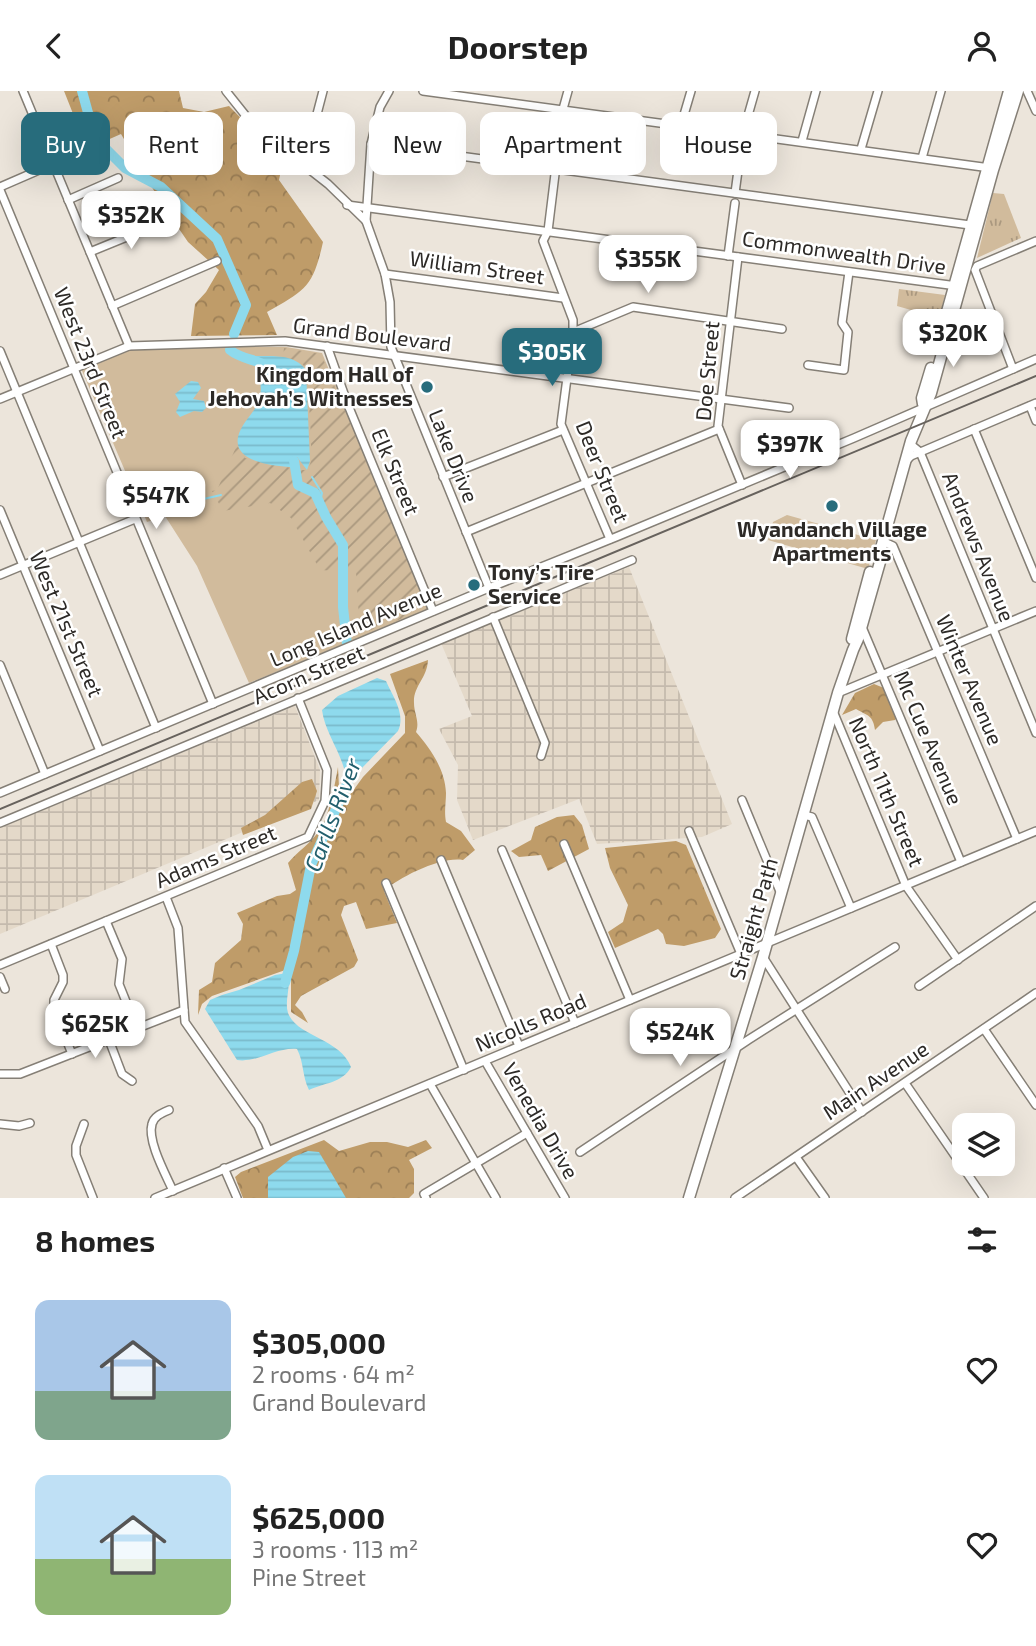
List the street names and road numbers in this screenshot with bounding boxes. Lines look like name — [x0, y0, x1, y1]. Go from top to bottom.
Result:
street label: Commonwealth Drive — [741, 225, 948, 278]
street label: William Street — [408, 245, 546, 288]
street label: West 23rd Street — [50, 283, 133, 442]
street label: Grand Boulevard — [292, 311, 453, 356]
street label: Doe Street — [690, 320, 723, 422]
street label: Lake Drive — [424, 405, 484, 506]
street label: Deer Street — [572, 417, 635, 526]
street label: Elk Street — [367, 424, 426, 518]
street label: Andrews Avenue — [938, 468, 1021, 625]
street label: West 21st Street — [25, 547, 109, 700]
street label: Long Island Avenue — [266, 576, 445, 671]
street label: Winter Avenue — [932, 610, 1009, 748]
street label: Acorn Street — [249, 639, 368, 708]
street label: Mc Cue Avenue — [890, 667, 969, 808]
street label: North 11th Street — [845, 713, 930, 870]
street label: Adams Street — [151, 819, 280, 892]
street label: Straight Path — [723, 855, 782, 982]
street label: Nicolls Road — [471, 987, 590, 1056]
street label: Main Avenue — [818, 1035, 933, 1124]
street label: Venedia Drive — [498, 1058, 585, 1183]

